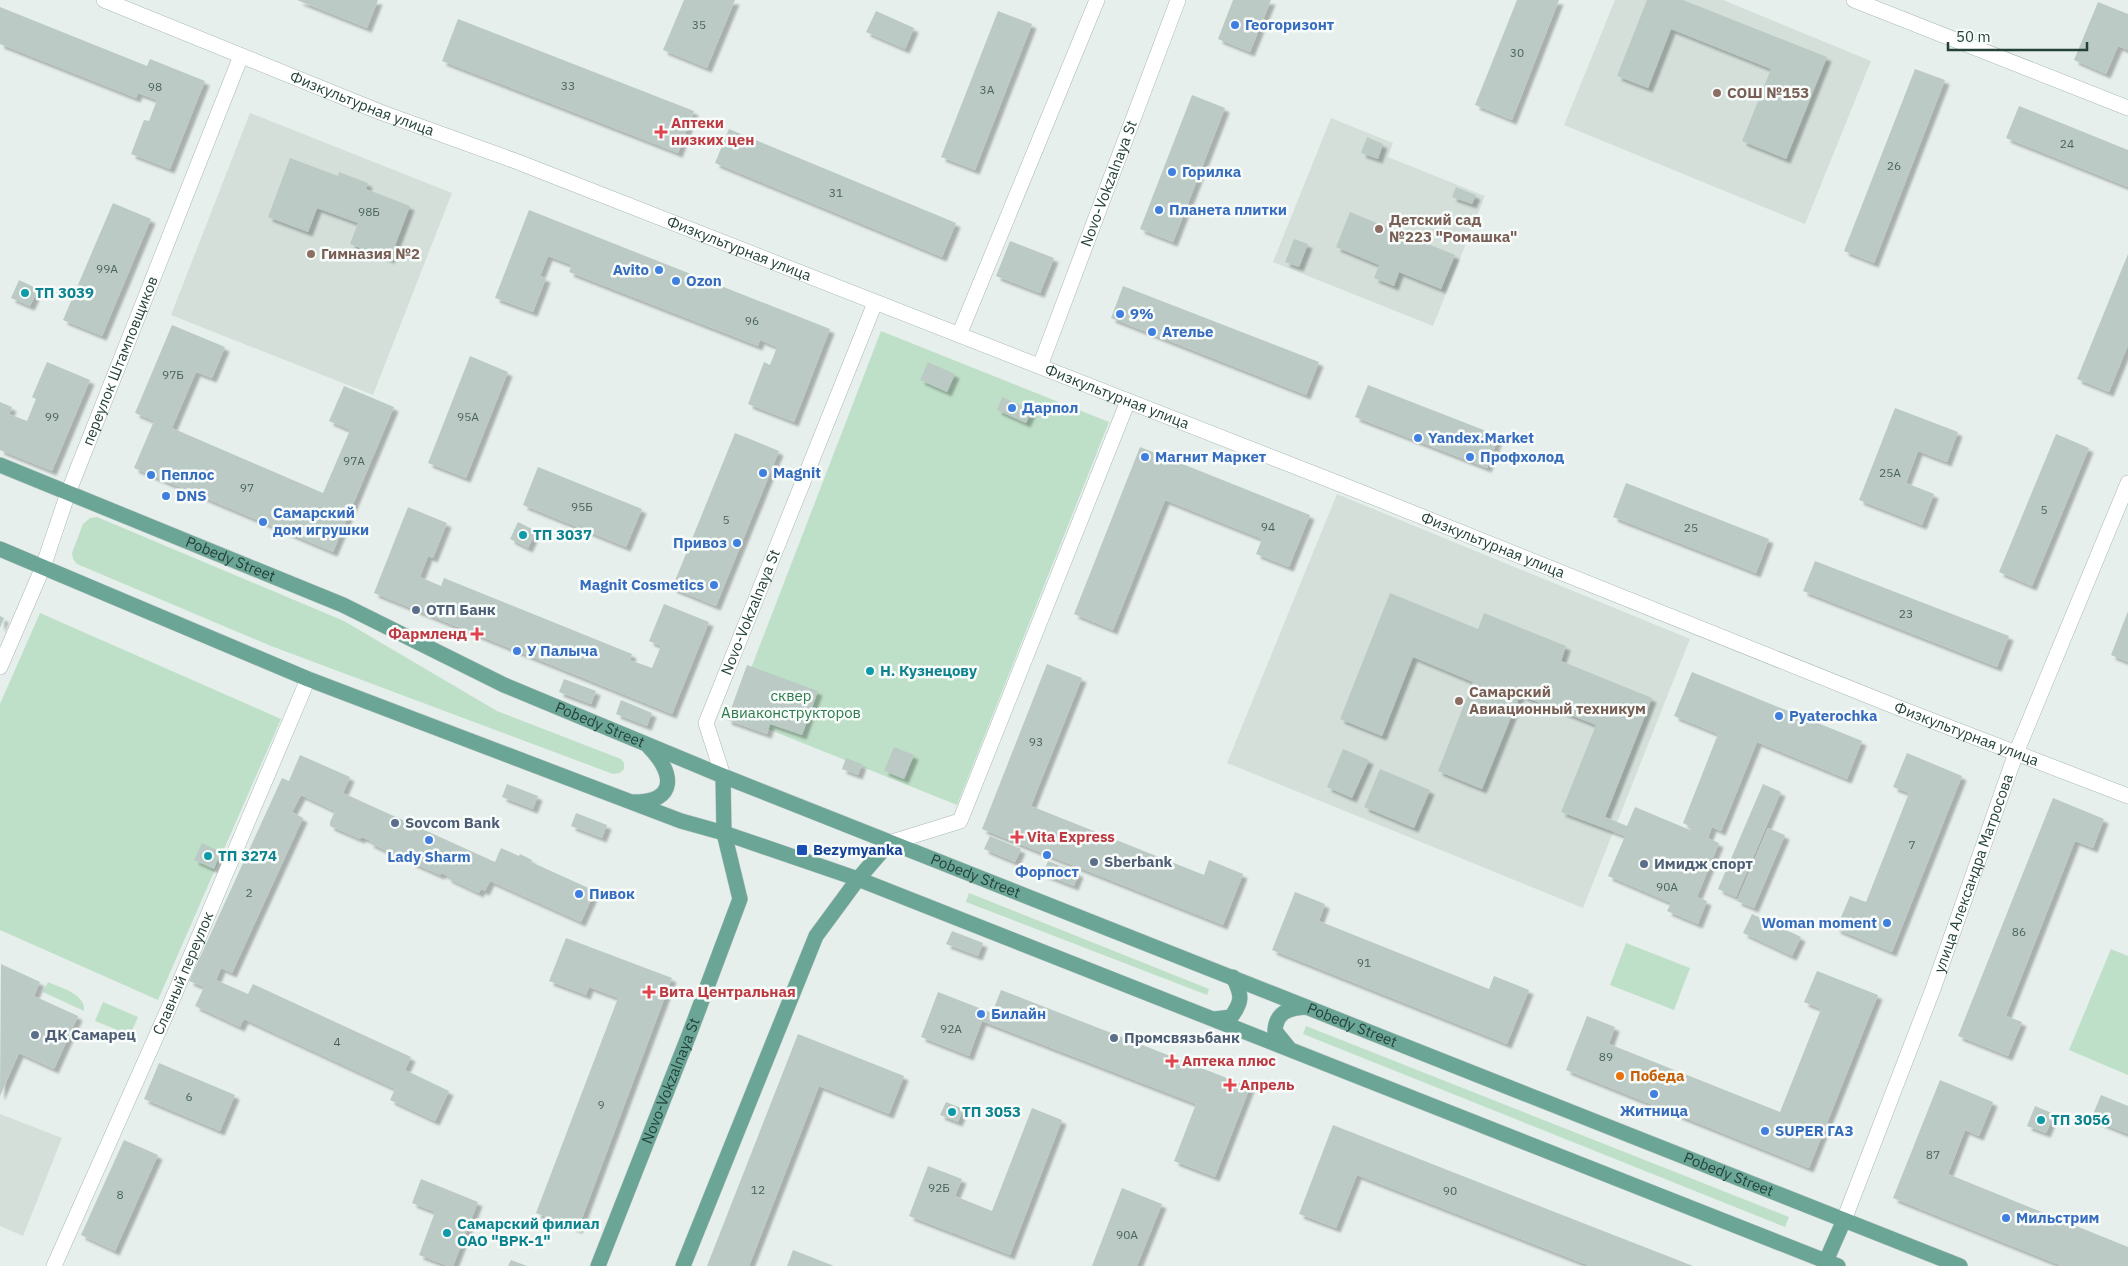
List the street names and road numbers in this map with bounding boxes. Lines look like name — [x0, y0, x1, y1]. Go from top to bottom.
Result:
street label: Физкультурная улица — [287, 66, 437, 140]
street label: Novo-Vokzalnaya St — [1076, 117, 1141, 249]
street label: Физкультурная улица — [664, 211, 814, 285]
street label: переулок Штамповщиков — [78, 273, 162, 448]
street label: Физкультурная улица — [1042, 359, 1192, 433]
street label: Физкультурная улица — [1418, 507, 1568, 582]
street label: Pobedy Street — [183, 532, 278, 585]
street label: Novo-Vokzalnaya St — [716, 547, 784, 678]
street label: Pobedy Street — [552, 697, 648, 751]
street label: Физкультурная улица — [1892, 697, 2042, 770]
street label: улица Александра Матросова — [1929, 771, 2017, 975]
street label: Pobedy Street — [928, 849, 1023, 902]
street label: Славный переулок — [148, 908, 217, 1038]
street label: Pobedy Street — [1305, 998, 1400, 1051]
street label: Novo-Vokzalnaya St — [637, 1015, 704, 1146]
street label: Pobedy Street — [1681, 1148, 1776, 1200]

